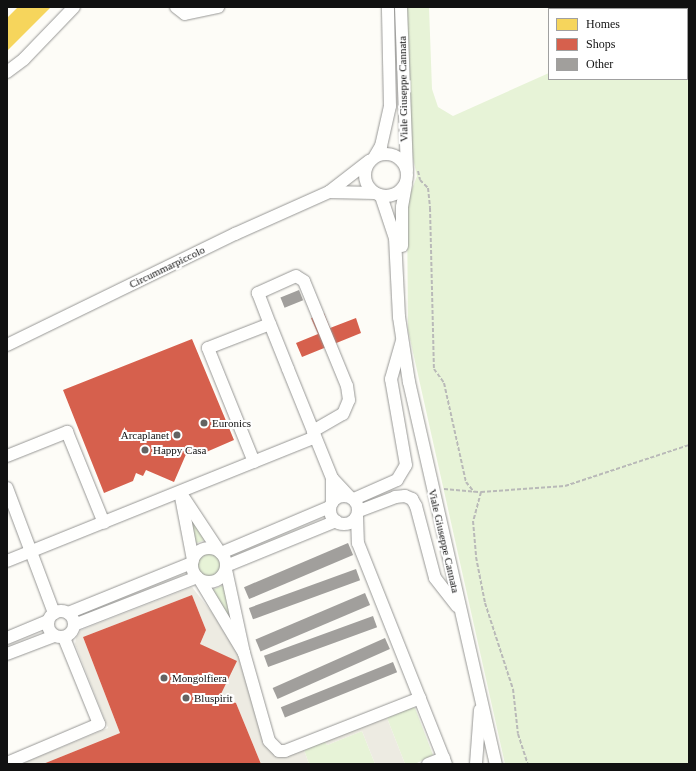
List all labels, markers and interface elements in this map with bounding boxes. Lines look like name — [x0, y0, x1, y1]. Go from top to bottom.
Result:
legend — [548, 8, 688, 80]
text: Homes — [586, 17, 620, 31]
street label: Viale Giuseppe Cannata — [395, 36, 411, 142]
text: Shops — [586, 37, 615, 51]
text: Other — [586, 57, 613, 71]
street label: Circummarpiccolo — [127, 243, 207, 291]
place label: Euronics — [212, 416, 251, 430]
marker: Euronics — [199, 418, 209, 428]
place label: Arcaplanet — [121, 428, 169, 442]
marker: Arcaplanet — [172, 430, 182, 440]
place label: Happy Casa — [153, 443, 206, 457]
marker: Happy Casa — [140, 445, 150, 455]
street label: Viale Giuseppe Cannata — [426, 488, 462, 594]
place label: Mongolfiera — [172, 671, 227, 685]
marker: Mongolfiera — [159, 673, 169, 683]
place label: Bluspirit — [194, 691, 233, 705]
marker: Bluspirit — [181, 693, 191, 703]

